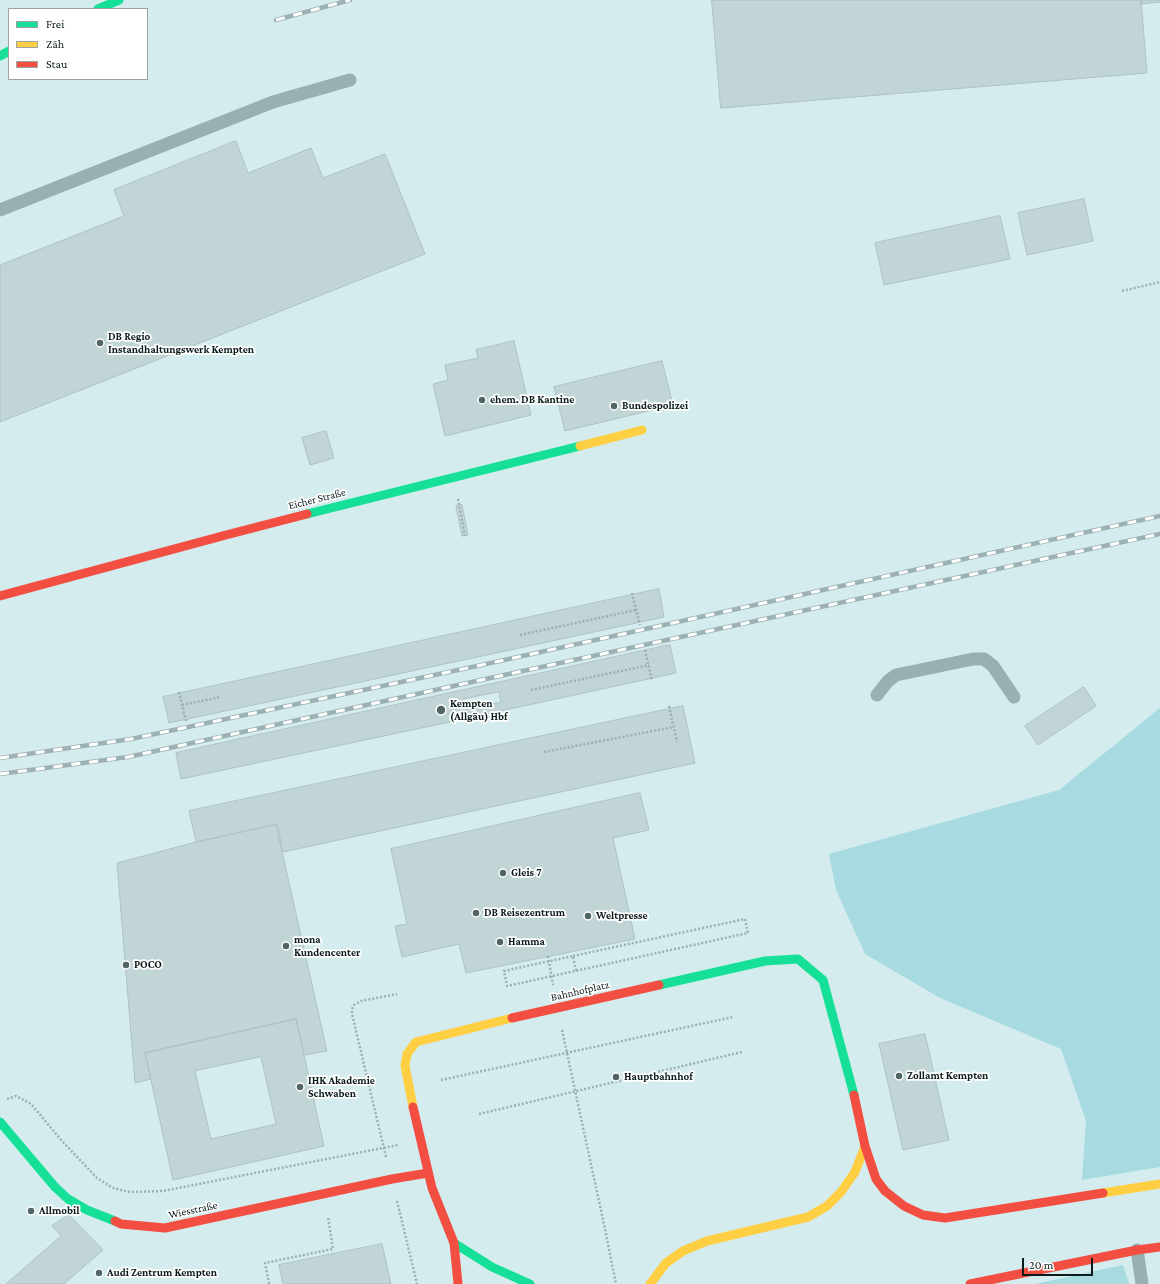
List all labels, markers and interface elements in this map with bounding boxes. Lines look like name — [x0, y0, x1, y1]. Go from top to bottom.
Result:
legend — [8, 8, 148, 80]
text: Frei — [46, 17, 64, 31]
text: Zäh — [46, 37, 64, 51]
text: Stau — [46, 57, 67, 71]
place label: DB Regio Instandhaltungswerk Kempten — [108, 330, 254, 356]
marker: DB Regio Instandhaltungswerk Kempten — [95, 338, 105, 348]
place label: ehem. DB Kantine — [490, 393, 574, 407]
marker: ehem. DB Kantine — [477, 395, 487, 405]
place label: Bundespolizei — [622, 399, 688, 413]
marker: Bundespolizei — [609, 401, 619, 411]
street label: Eicher Straße — [287, 486, 347, 512]
place label: Kempten (Allgäu) Hbf — [450, 697, 508, 723]
marker: Kempten (Allgäu) Hbf — [435, 704, 447, 716]
place label: Gleis 7 — [511, 866, 542, 880]
marker: Gleis 7 — [498, 868, 508, 878]
place label: DB Reisezentrum — [484, 906, 565, 920]
marker: DB Reisezentrum — [471, 908, 481, 918]
place label: Weltpresse — [596, 909, 648, 923]
marker: Weltpresse — [583, 911, 593, 921]
place label: mona Kundencenter — [294, 933, 360, 959]
place label: Hamma — [508, 935, 545, 949]
marker: Hamma — [495, 937, 505, 947]
marker: mona Kundencenter — [281, 941, 291, 951]
place label: POCO — [134, 958, 162, 972]
marker: POCO — [121, 960, 131, 970]
street label: Bahnhofplatz — [550, 978, 610, 1004]
place label: Zollamt Kempten — [907, 1069, 988, 1083]
place label: Hauptbahnhof — [624, 1070, 693, 1084]
marker: Zollamt Kempten — [894, 1071, 904, 1081]
marker: Hauptbahnhof — [611, 1072, 621, 1082]
place label: IHK Akademie Schwaben — [308, 1074, 375, 1100]
marker: IHK Akademie Schwaben — [295, 1082, 305, 1092]
street label: Wiesstraße — [167, 1198, 219, 1222]
place label: Allmobil — [39, 1204, 79, 1218]
marker: Allmobil — [26, 1206, 36, 1216]
scale bar — [1024, 1250, 1095, 1276]
text: 20 m — [1029, 1258, 1053, 1272]
place label: Audi Zentrum Kempten — [107, 1266, 217, 1280]
marker: Audi Zentrum Kempten — [94, 1268, 104, 1278]

